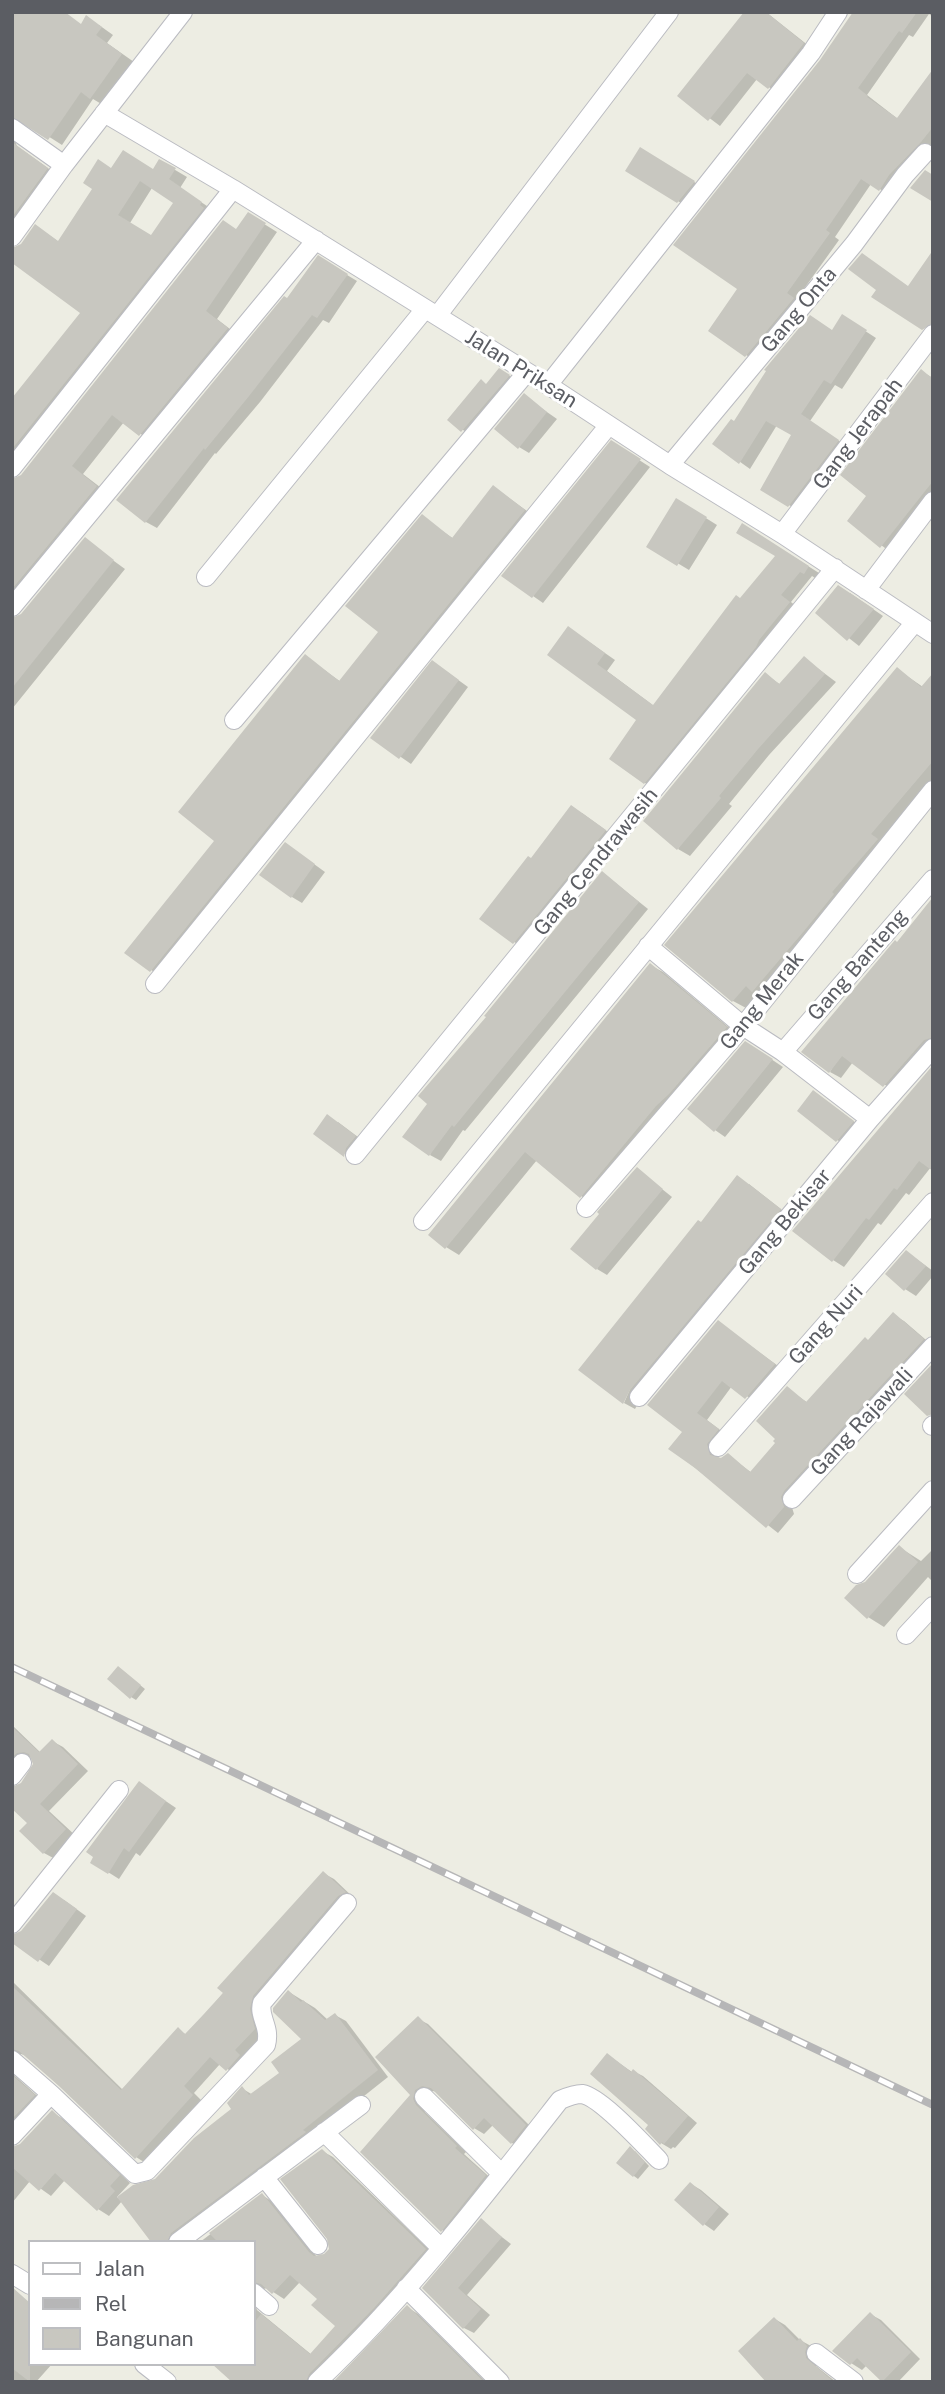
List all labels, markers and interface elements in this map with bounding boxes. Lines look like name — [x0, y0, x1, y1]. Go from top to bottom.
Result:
street label: Gang Onta — [756, 262, 842, 358]
street label: Jalan Priksan — [460, 324, 582, 414]
street label: Gang Jerapah — [808, 373, 908, 495]
street label: Gang Cendrawasih — [529, 783, 663, 941]
street label: Gang Banteng — [803, 904, 913, 1026]
street label: Gang Merak — [715, 947, 809, 1055]
street label: Gang Bekisar — [733, 1164, 837, 1280]
street label: Gang Nuri — [784, 1280, 868, 1370]
street label: Gang Rajawali — [805, 1363, 919, 1481]
legend — [28, 2240, 256, 2366]
text: Jalan — [95, 2256, 145, 2281]
text: Rel — [95, 2291, 127, 2316]
text: Bangunan — [95, 2326, 194, 2351]

